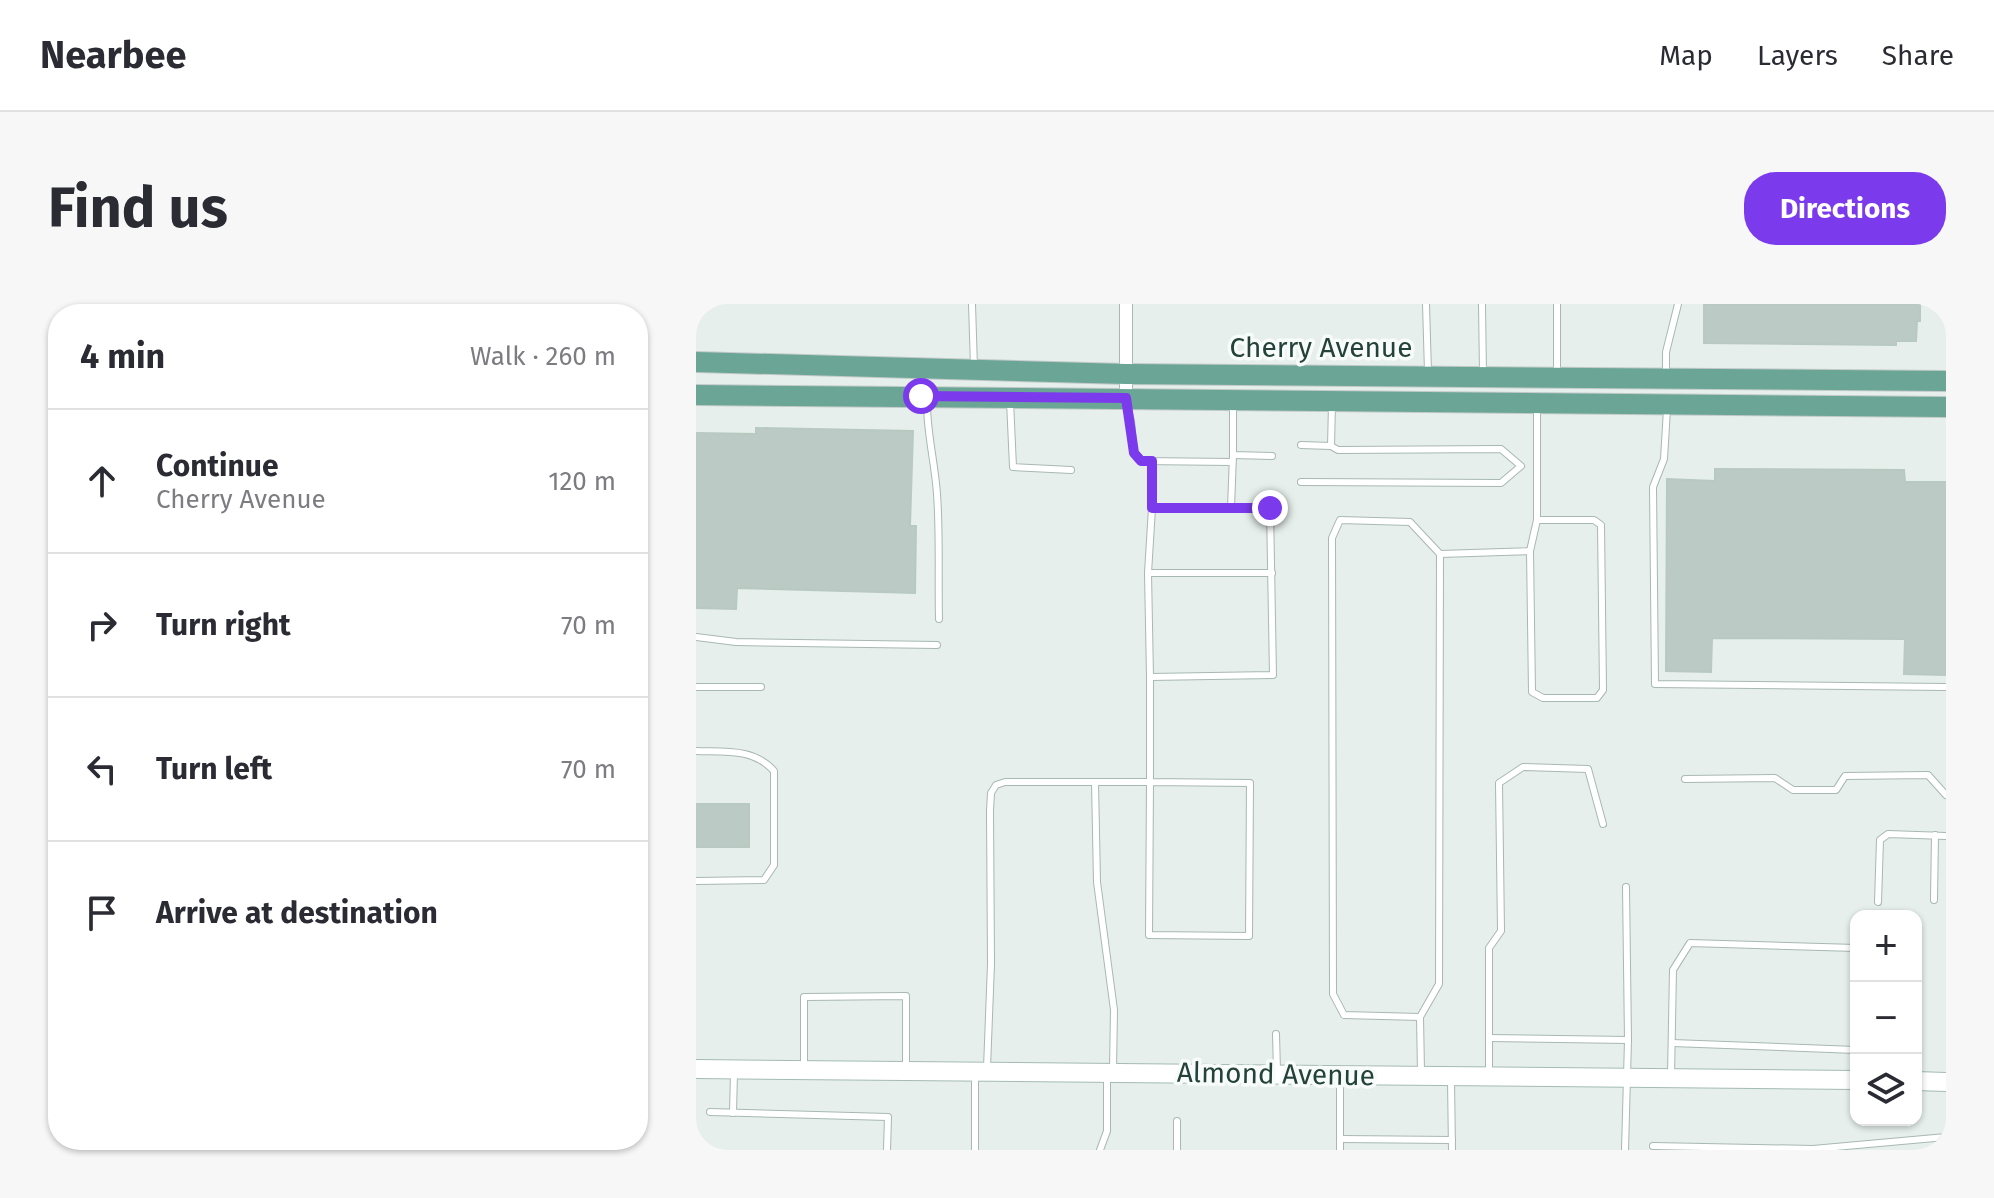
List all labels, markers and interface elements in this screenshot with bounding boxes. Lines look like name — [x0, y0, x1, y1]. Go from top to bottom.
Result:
text: Nearbee — [40, 32, 187, 78]
text: Map — [1659, 39, 1713, 72]
text: Layers — [1757, 39, 1838, 72]
text: Share — [1882, 39, 1954, 72]
button: Directions — [1744, 172, 1946, 245]
text: Find us — [48, 175, 228, 242]
street label: Cherry Avenue — [1230, 331, 1412, 364]
text: 4 min — [80, 336, 165, 377]
text: Walk · 260 m — [470, 341, 616, 372]
route start — [903, 378, 939, 414]
text: Continue — [156, 448, 279, 484]
icon: ahead — [80, 459, 124, 503]
text: 120 m — [548, 466, 616, 497]
text: Cherry Avenue — [156, 484, 326, 515]
route end — [1252, 490, 1288, 526]
icon: right — [80, 603, 124, 647]
text: Turn right — [156, 607, 291, 643]
text: 70 m — [561, 610, 616, 641]
icon: left — [80, 747, 124, 791]
text: Turn left — [156, 751, 272, 787]
text: 70 m — [561, 754, 616, 785]
icon: arrive — [80, 891, 124, 935]
text: Arrive at destination — [156, 895, 438, 931]
map controls — [1850, 910, 1922, 1126]
button: + — [1850, 910, 1922, 982]
button: − — [1850, 982, 1922, 1054]
button: layers — [1850, 1054, 1922, 1126]
street label: Almond Avenue — [1177, 1056, 1375, 1092]

